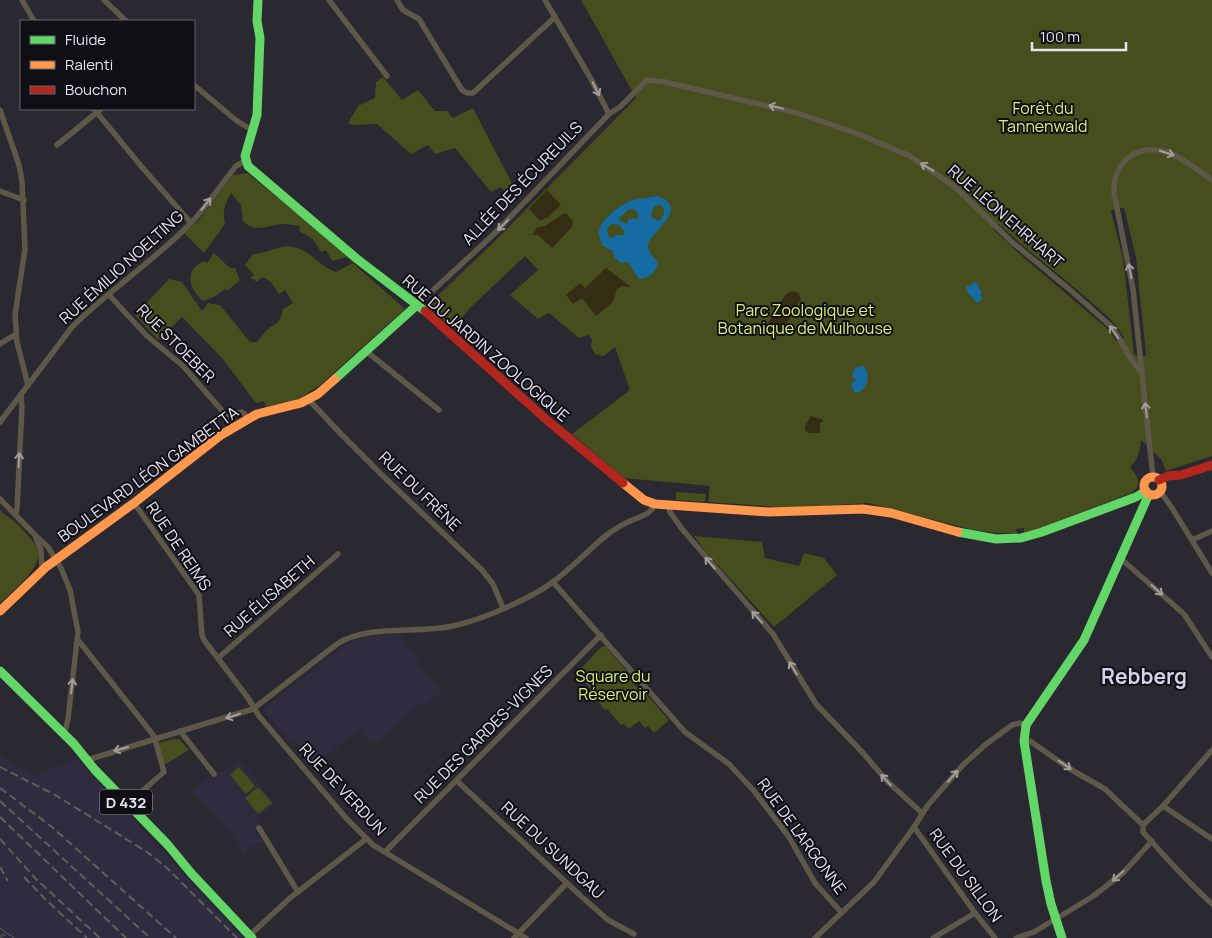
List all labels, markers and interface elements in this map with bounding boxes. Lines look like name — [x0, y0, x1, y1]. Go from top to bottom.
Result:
legend — [20, 20, 195, 110]
scale bar — [1032, 20, 1126, 52]
text: 100 m — [1040, 26, 1080, 47]
text: Fluide — [65, 29, 106, 50]
text: Ralenti — [65, 54, 113, 75]
text: Bouchon — [65, 79, 127, 100]
one-way arrow — [592, 81, 601, 96]
park label: Forêt du Tannenwald — [999, 97, 1087, 137]
one-way arrow — [769, 102, 785, 112]
street label: ALLÉE DES ÉCUREUILS — [457, 116, 587, 250]
one-way arrow — [1159, 148, 1175, 158]
street label: RUE LÉON EHRHART — [943, 159, 1069, 273]
one-way arrow — [920, 162, 934, 172]
one-way arrow — [201, 198, 212, 211]
street label: RUE ÉMILIO NOELTING — [54, 205, 188, 329]
one-way arrow — [497, 218, 509, 231]
one-way arrow — [1125, 263, 1134, 279]
street label: RUE DU JARDIN ZOOLOGIQUE — [398, 269, 574, 427]
street label: RUE STOEBER — [132, 299, 220, 387]
park label: Parc Zoologique et Botanique de Mulhouse — [718, 299, 892, 339]
one-way arrow — [1109, 325, 1119, 339]
street label: BOULEVARD LÉON GAMBETTA — [53, 401, 243, 547]
one-way arrow — [1141, 402, 1151, 418]
street label: RUE DU FRÊNE — [374, 446, 466, 536]
one-way arrow — [15, 452, 24, 468]
street label: RUE DE REIMS — [141, 497, 217, 595]
street label: RUE ÉLISABETH — [219, 550, 319, 642]
one-way arrow — [704, 556, 716, 569]
one-way arrow — [1150, 584, 1163, 596]
one-way arrow — [751, 610, 763, 623]
street label: RUE DES GARDES-VIGNES — [409, 660, 557, 808]
one-way arrow — [788, 661, 798, 675]
district label: Rebberg — [1101, 662, 1187, 690]
park label: Square du Réservoir — [576, 665, 650, 705]
one-way arrow — [67, 678, 77, 694]
one-way arrow — [225, 711, 241, 721]
street label: RUE DE VERDUN — [295, 738, 391, 840]
one-way arrow — [113, 744, 129, 754]
one-way arrow — [1058, 760, 1072, 770]
one-way arrow — [947, 769, 959, 782]
street label: RUE DE L'ARGONNE — [752, 773, 852, 899]
one-way arrow — [881, 773, 892, 786]
road number: D 432 — [100, 790, 152, 814]
street label: RUE DU SUNDGAU — [497, 796, 609, 904]
street label: RUE DU SILLON — [924, 824, 1008, 926]
one-way arrow — [1112, 870, 1125, 882]

